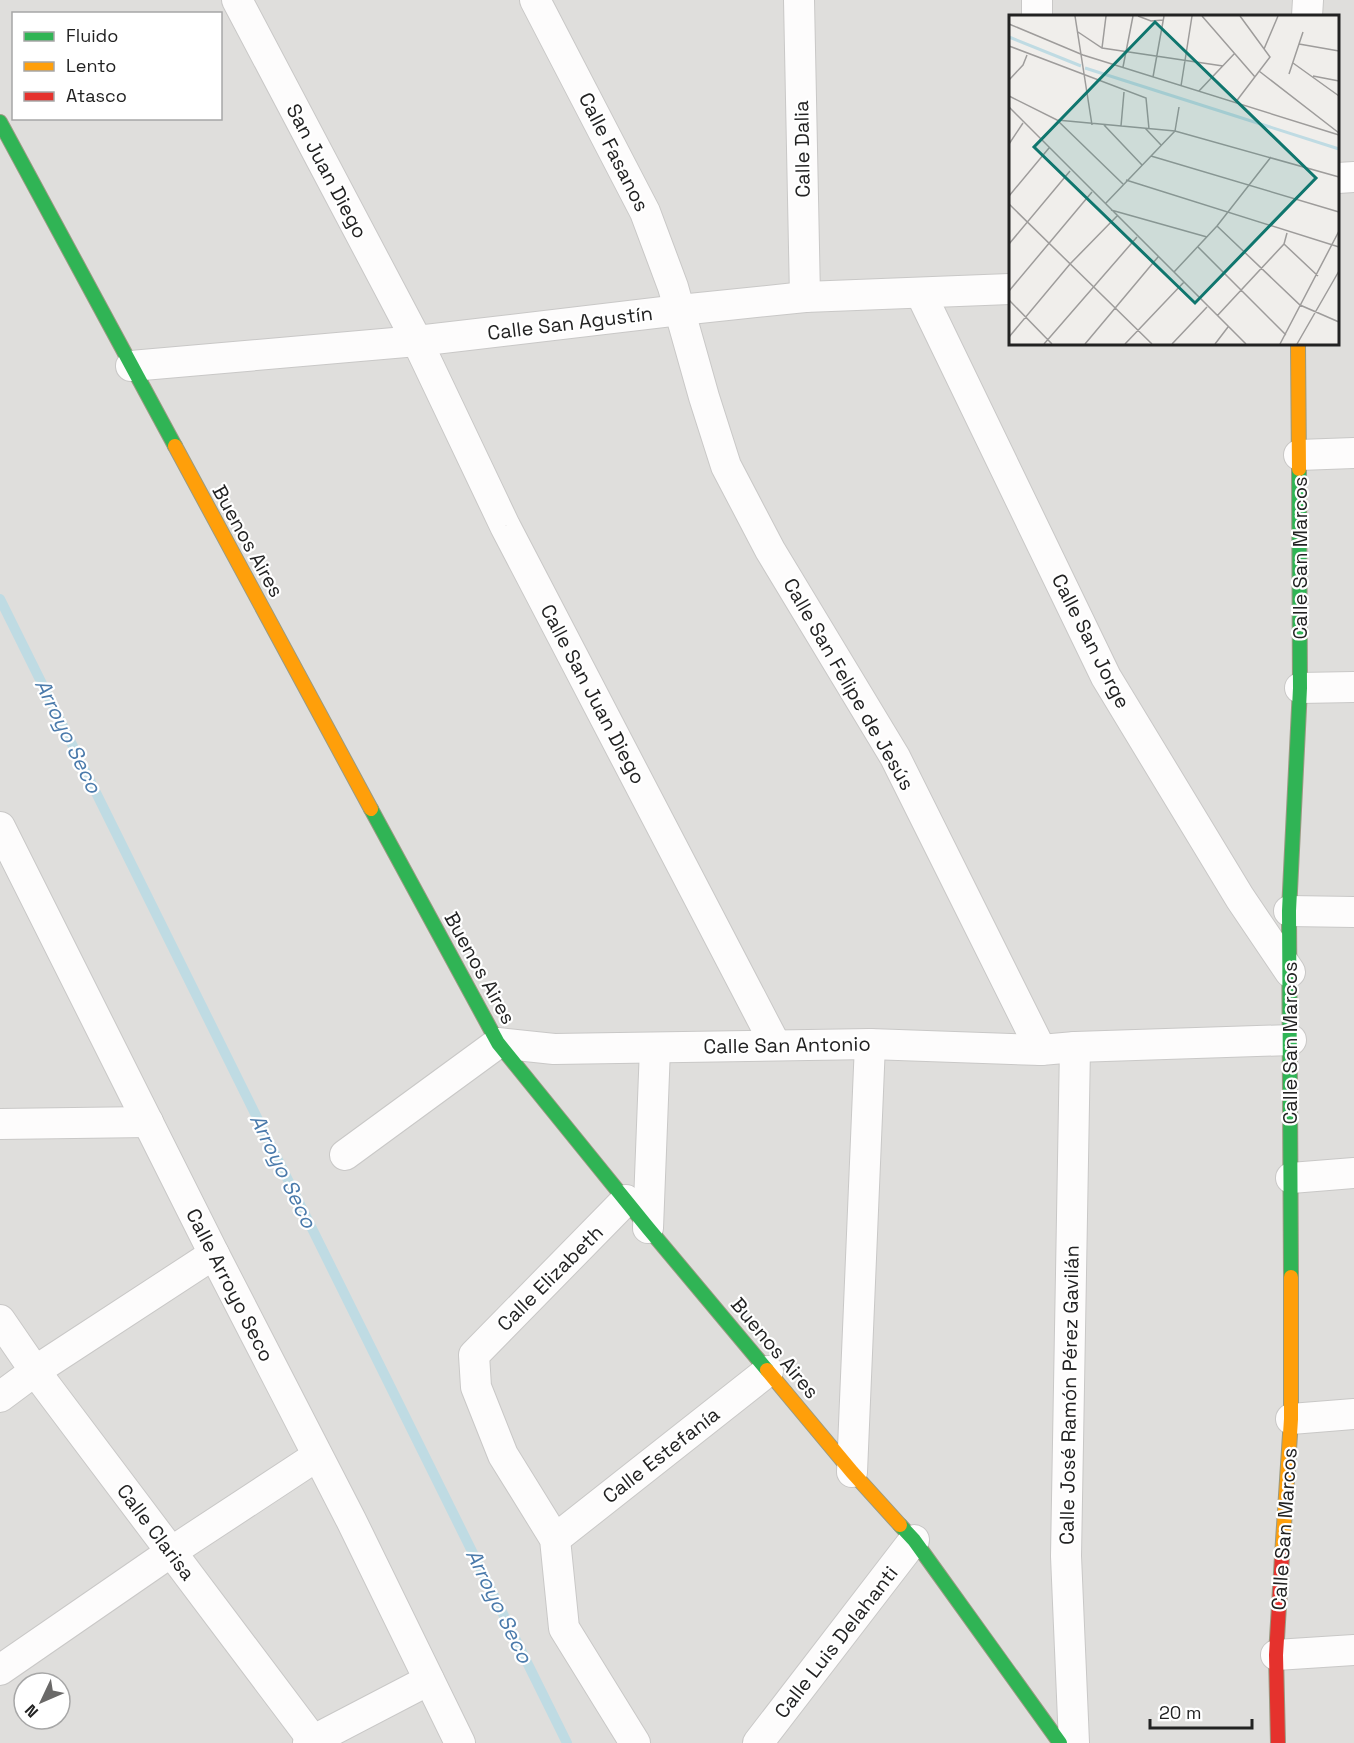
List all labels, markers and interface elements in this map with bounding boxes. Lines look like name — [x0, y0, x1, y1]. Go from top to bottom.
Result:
legend — [12, 12, 222, 120]
inset map — [1009, 15, 1339, 345]
text: Fluido — [66, 24, 118, 47]
text: Lento — [66, 54, 116, 77]
text: Atasco — [66, 84, 127, 107]
street label: Calle Fasanos — [573, 88, 655, 216]
street label: San Juan Diego — [281, 99, 373, 243]
street label: Calle Dalia — [788, 100, 816, 198]
street label: Calle San Agustín — [486, 300, 654, 346]
street label: Calle San Marcos — [1287, 476, 1313, 640]
street label: Buenos Aires — [206, 480, 290, 602]
street label: Calle San Jorge — [1046, 569, 1136, 713]
street label: Calle San Felipe de Jesús — [778, 573, 920, 795]
street label: Calle San Juan Diego — [535, 600, 651, 788]
water label: Arroyo Seco — [29, 674, 108, 798]
street label: Buenos Aires — [438, 907, 522, 1029]
street label: Calle San Marcos — [1277, 961, 1303, 1125]
street label: Calle San Antonio — [703, 1031, 871, 1059]
water label: Arroyo Seco — [244, 1109, 323, 1233]
street label: Calle Arroyo Seco — [180, 1204, 280, 1366]
street label: Calle Elizabeth — [491, 1219, 609, 1337]
street label: Calle José Ramón Pérez Gavilán — [1053, 1245, 1085, 1545]
street label: Buenos Aires — [725, 1292, 825, 1404]
street label: Calle Estefanía — [597, 1401, 725, 1509]
street label: Calle San Marcos — [1265, 1447, 1303, 1611]
street label: Calle Clarisa — [111, 1478, 201, 1586]
water label: Arroyo Seco — [460, 1544, 539, 1668]
street label: Calle Luis Delahanti — [768, 1561, 904, 1723]
north arrow — [12, 1671, 72, 1731]
scale bar — [1150, 1692, 1252, 1730]
text: N — [20, 1700, 43, 1722]
text: 20 m — [1159, 1701, 1202, 1724]

